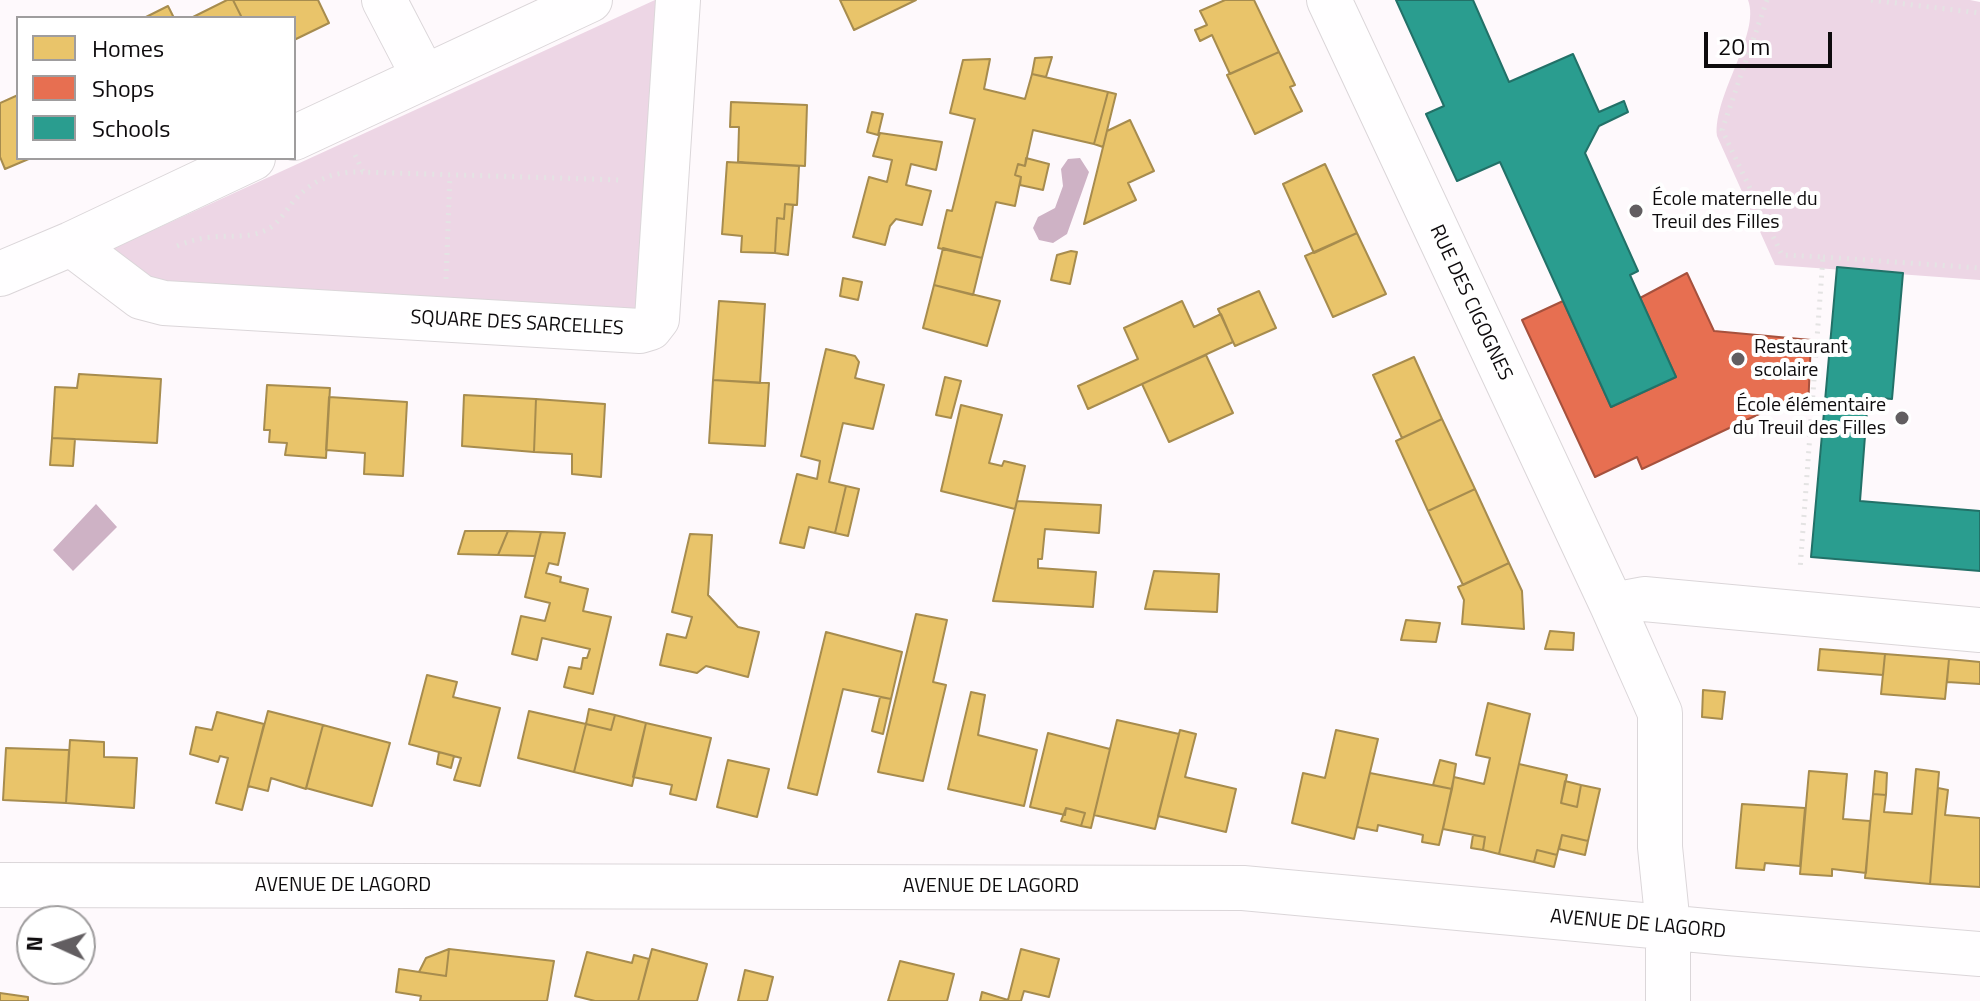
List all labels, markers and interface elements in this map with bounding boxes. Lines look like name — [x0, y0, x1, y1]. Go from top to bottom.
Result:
legend — [16, 16, 296, 160]
scale bar — [1708, 16, 1836, 66]
text: 20 m — [1718, 28, 1770, 64]
text: Homes — [92, 30, 164, 66]
text: Shops — [92, 70, 154, 106]
text: Schools — [92, 110, 170, 146]
place label: École maternelle du Treuil des Filles — [1652, 188, 1818, 235]
marker: École maternelle du Treuil des Filles — [1627, 202, 1645, 220]
street label: RUE DES CIGOGNES — [1423, 221, 1517, 385]
street label: SQUARE DES SARCELLES — [410, 306, 624, 342]
place label: Restaurant scolaire — [1754, 336, 1848, 383]
marker: Restaurant scolaire — [1729, 350, 1747, 368]
place label: École élémentaire du Treuil des Filles — [1733, 394, 1886, 441]
marker: École élémentaire du Treuil des Filles — [1893, 409, 1911, 427]
street label: AVENUE DE LAGORD — [255, 874, 431, 898]
street label: AVENUE DE LAGORD — [903, 875, 1079, 899]
north arrow — [16, 905, 96, 985]
street label: AVENUE DE LAGORD — [1549, 905, 1727, 945]
text: N — [17, 935, 51, 952]

